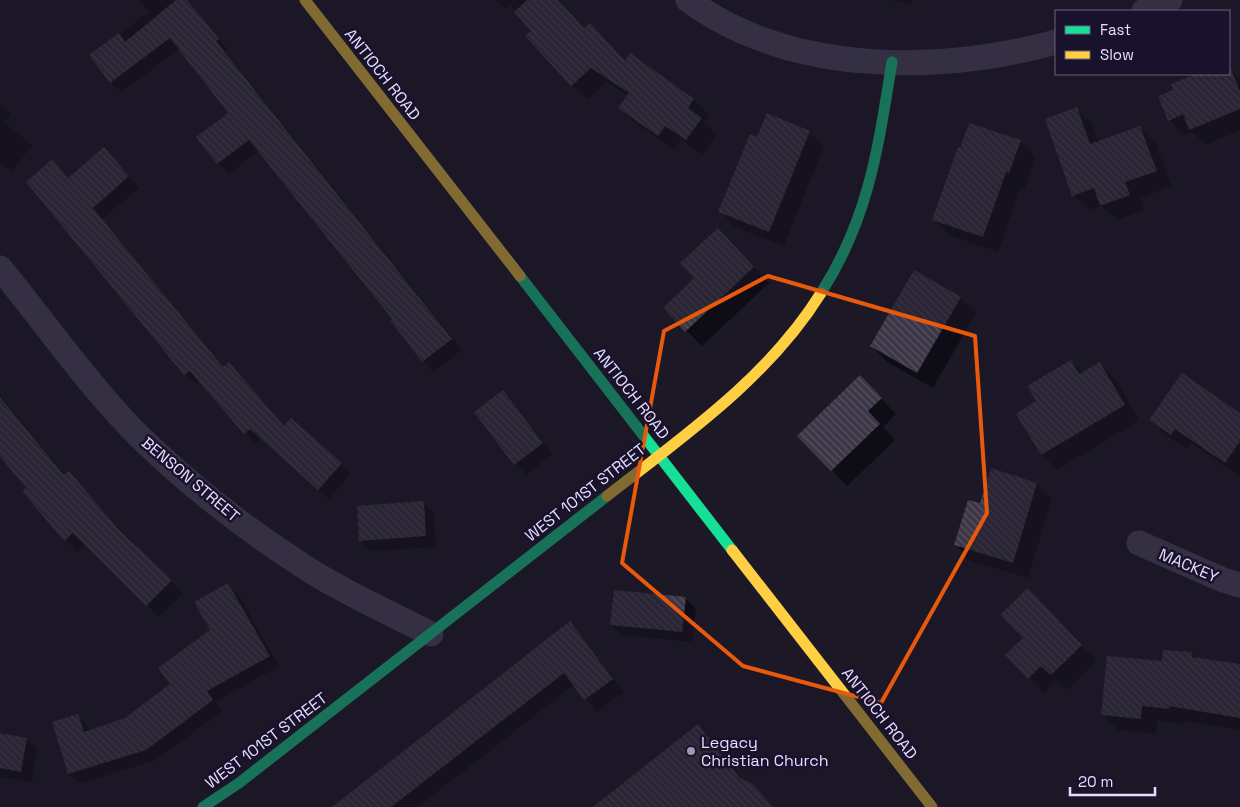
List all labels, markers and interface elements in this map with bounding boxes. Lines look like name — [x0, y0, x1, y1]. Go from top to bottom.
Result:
legend — [1055, 10, 1230, 75]
text: Fast — [1100, 20, 1131, 39]
street label: ANTIOCH ROAD — [340, 24, 425, 124]
text: Slow — [1100, 45, 1134, 64]
street label: ANTIOCH ROAD — [589, 343, 674, 443]
street label: BENSON STREET — [137, 432, 244, 527]
street label: WEST 101ST STREET — [521, 439, 650, 546]
street label: MACKEY — [1156, 544, 1222, 587]
street label: ANTIOCH ROAD — [837, 663, 922, 763]
street label: WEST 101ST STREET — [201, 688, 332, 793]
place label: Legacy Christian Church — [701, 732, 829, 771]
marker: Legacy Christian Church — [685, 745, 697, 757]
scale bar — [1070, 764, 1155, 796]
text: 20 m — [1078, 772, 1113, 791]

